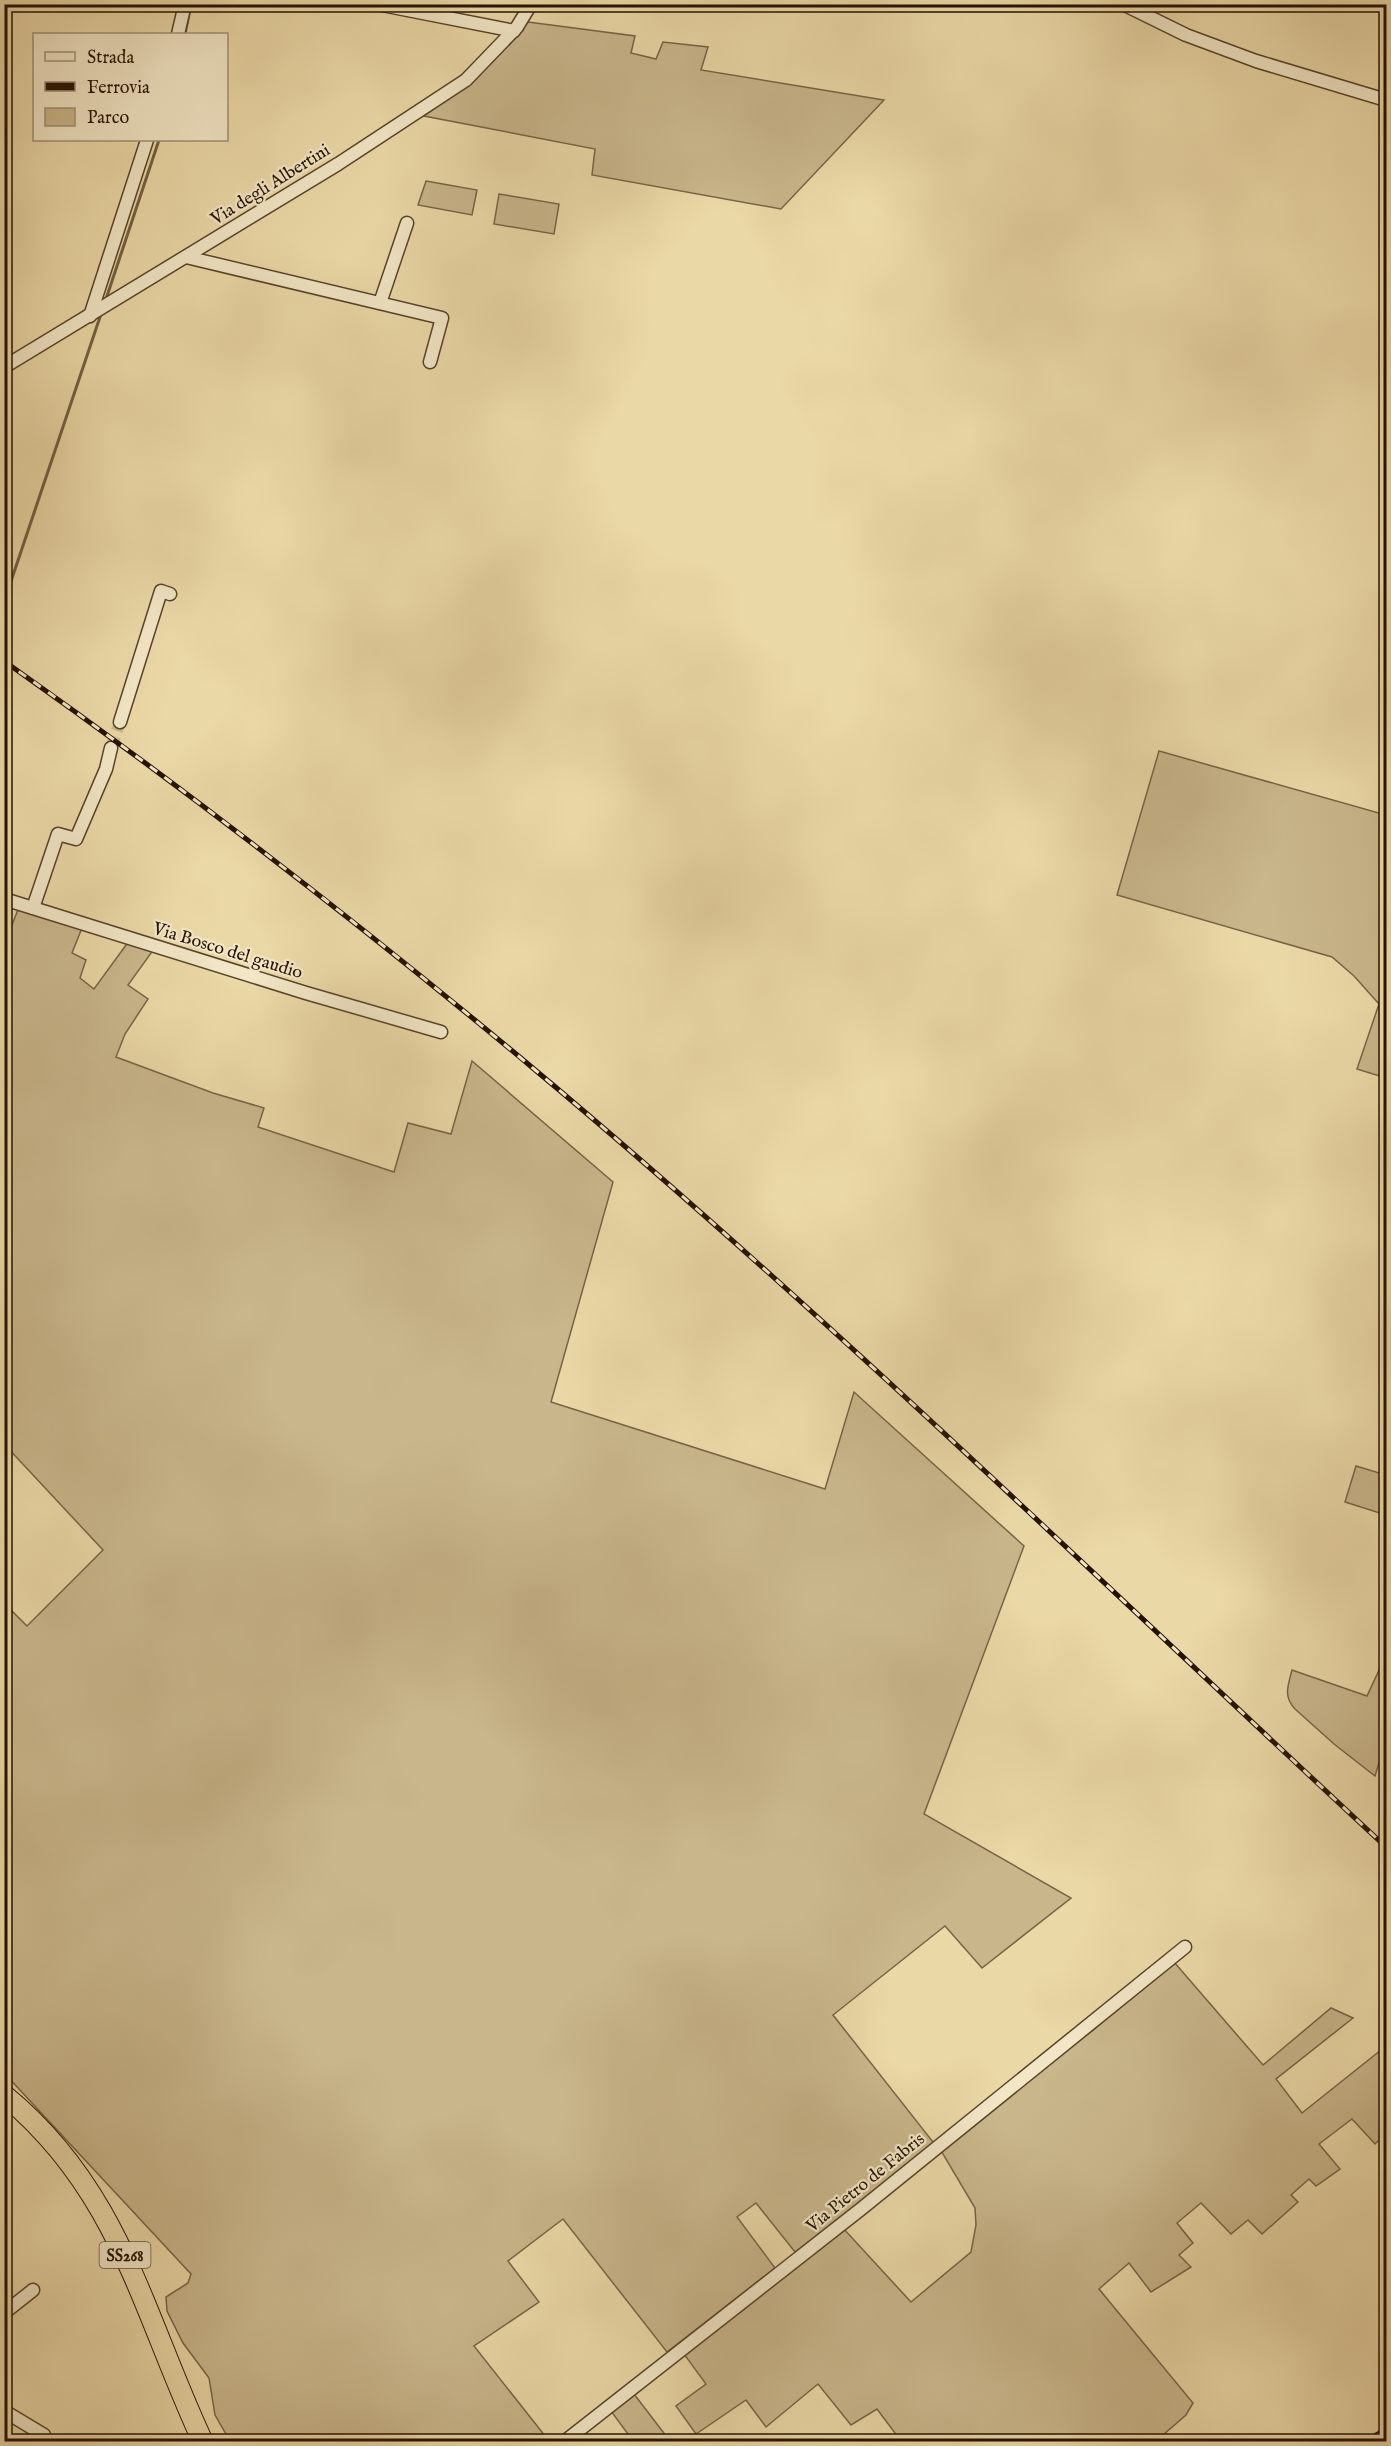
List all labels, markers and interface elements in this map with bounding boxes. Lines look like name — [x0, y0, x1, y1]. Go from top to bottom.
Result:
legend — [33, 33, 228, 141]
text: Strada — [87, 47, 134, 70]
text: Ferrovia — [87, 77, 150, 100]
text: Parco — [87, 107, 129, 130]
street label: Via degli Albertini — [206, 139, 335, 232]
street label: Via Bosco del gaudio — [149, 917, 305, 985]
street label: Via Pietro de Fabris — [801, 2128, 930, 2239]
road number: SS268 — [100, 2242, 150, 2268]

